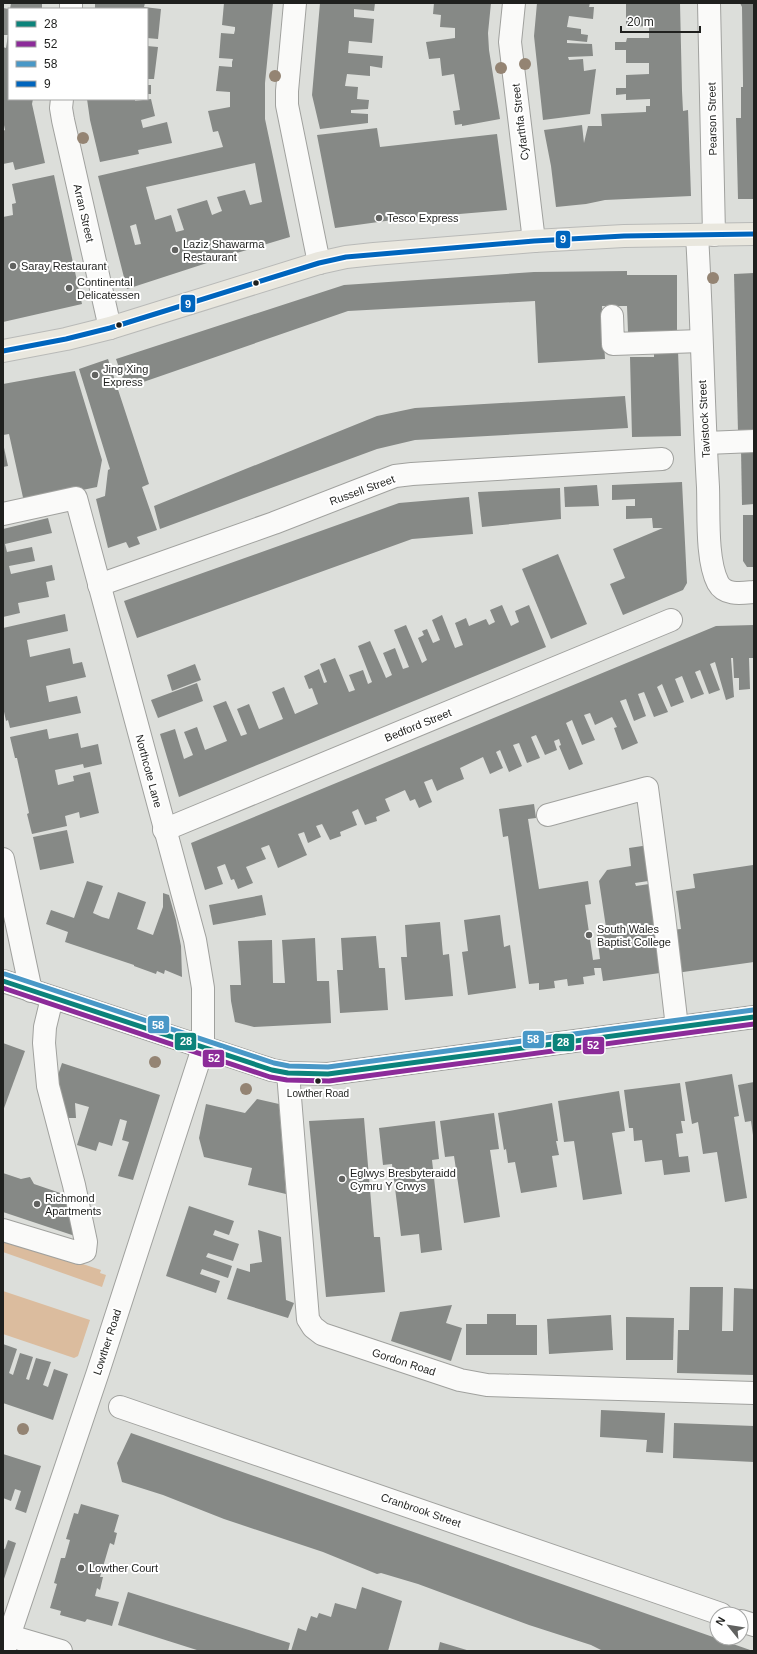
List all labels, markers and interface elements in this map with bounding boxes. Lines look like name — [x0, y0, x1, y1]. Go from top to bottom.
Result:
legend — [8, 8, 148, 100]
scale bar — [621, 8, 700, 34]
text: 20 m — [627, 15, 654, 29]
text: 28 — [44, 17, 58, 31]
text: 52 — [44, 37, 58, 51]
text: 58 — [44, 57, 58, 71]
text: 9 — [44, 77, 51, 91]
street label: Pearson Street — [705, 82, 719, 156]
street label: Cyfarthfa Street — [509, 83, 531, 161]
street label: Arran Street — [71, 183, 97, 243]
place label: Tesco Express — [387, 212, 459, 224]
marker: Tesco Express — [374, 213, 384, 223]
line badge: 9 — [555, 230, 571, 249]
text: 9 — [560, 233, 566, 245]
place label: Laziz Shawarma Restaurant — [183, 238, 265, 263]
marker: Laziz Shawarma Restaurant — [170, 245, 180, 255]
place label: Saray Restaurant — [21, 260, 107, 272]
marker: Saray Restaurant — [8, 261, 18, 271]
place label: Continental Delicatessen — [77, 276, 140, 301]
unlabelled marker — [251, 278, 261, 288]
marker: Continental Delicatessen — [64, 283, 74, 293]
line badge: 9 — [180, 294, 196, 313]
text: 9 — [185, 298, 191, 310]
unlabelled marker — [114, 320, 124, 330]
place label: Jing Xing Express — [103, 363, 148, 388]
marker: Jing Xing Express — [90, 370, 100, 380]
street label: Tavistock Street — [696, 380, 712, 458]
street label: Russell Street — [328, 473, 396, 507]
street label: Bedford Street — [383, 706, 453, 744]
street label: Northcote Lane — [133, 733, 165, 809]
place label: South Wales Baptist College — [597, 923, 671, 948]
marker: South Wales Baptist College — [584, 930, 594, 940]
line badge: 58 — [147, 1015, 170, 1034]
text: 58 — [152, 1019, 164, 1031]
line badge: 58 — [522, 1030, 545, 1049]
line badge: 28 — [174, 1032, 197, 1051]
text: 58 — [527, 1033, 539, 1045]
line badge: 28 — [552, 1033, 575, 1052]
text: 28 — [180, 1035, 192, 1047]
text: 28 — [557, 1036, 569, 1048]
line badge: 52 — [582, 1036, 605, 1055]
text: 52 — [587, 1039, 599, 1051]
line badge: 52 — [202, 1049, 225, 1068]
text: 52 — [208, 1052, 220, 1064]
marker: Lowther Road — [313, 1076, 323, 1086]
place label: Lowther Road — [287, 1088, 349, 1099]
place label: Eglwys Bresbyteraidd Cymru Y Crwys — [350, 1167, 456, 1192]
marker: Eglwys Bresbyteraidd Cymru Y Crwys — [337, 1174, 347, 1184]
place label: Richmond Apartments — [45, 1192, 102, 1217]
marker: Richmond Apartments — [32, 1199, 42, 1209]
street label: Lowther Road — [91, 1308, 123, 1376]
street label: Gordon Road — [371, 1346, 437, 1378]
street label: Cranbrook Street — [379, 1491, 463, 1529]
place label: Lowther Court — [89, 1562, 158, 1574]
marker: Lowther Court — [76, 1563, 86, 1573]
north arrow — [709, 1606, 749, 1646]
text: N — [713, 1615, 728, 1627]

